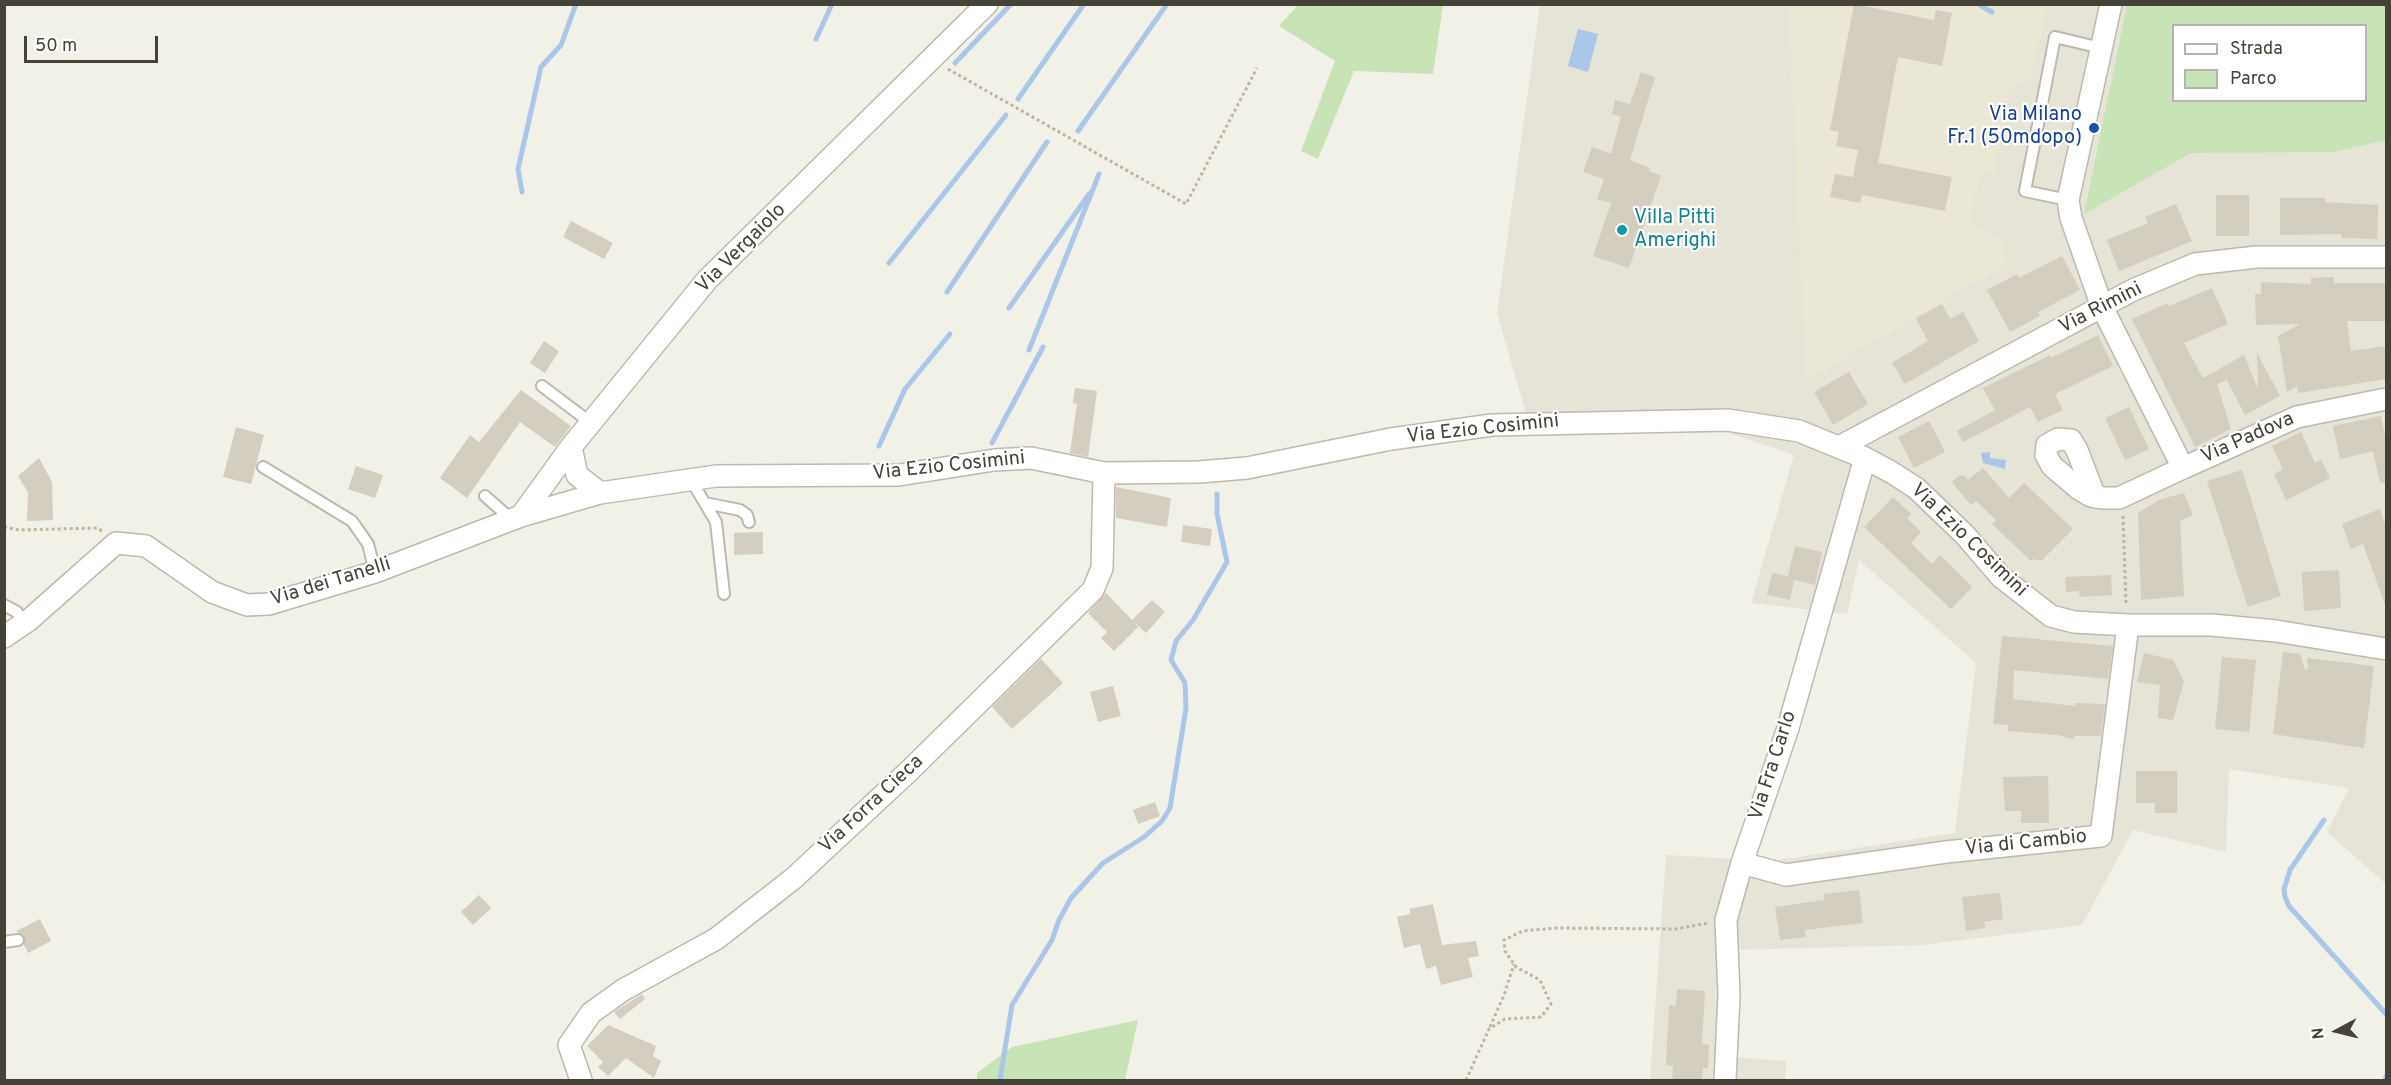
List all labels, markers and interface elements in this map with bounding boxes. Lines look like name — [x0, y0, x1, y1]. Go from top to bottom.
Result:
scale bar — [27, 24, 160, 62]
legend — [2172, 24, 2367, 102]
text: 50 m — [35, 35, 77, 58]
text: Strada — [2230, 38, 2283, 61]
text: Parco — [2230, 68, 2276, 91]
place label: Via Milano Fr.1 (50mdopo) — [1947, 104, 2082, 151]
marker: Via Milano Fr.1 (50mdopo) — [2087, 121, 2101, 135]
street label: Via Vergaiolo — [692, 199, 792, 299]
place label: Villa Pitti Amerighi — [1634, 207, 1716, 254]
marker: Villa Pitti Amerighi — [1615, 223, 1629, 237]
street label: Via Rimini — [2055, 278, 2147, 340]
street label: Via Padova — [2198, 408, 2298, 470]
street label: Via Ezio Cosimini — [1406, 410, 1560, 450]
street label: Via Ezio Cosimini — [872, 447, 1026, 487]
street label: Via Ezio Cosimini — [1905, 479, 2031, 603]
street label: Via dei Tanelli — [268, 553, 394, 613]
street label: Via Fra Carlo — [1745, 708, 1803, 824]
street label: Via Forra Cieca — [815, 751, 929, 859]
street label: Via di Cambio — [1964, 826, 2088, 862]
north arrow — [2307, 1001, 2367, 1061]
text: N — [2309, 1026, 2330, 1040]

